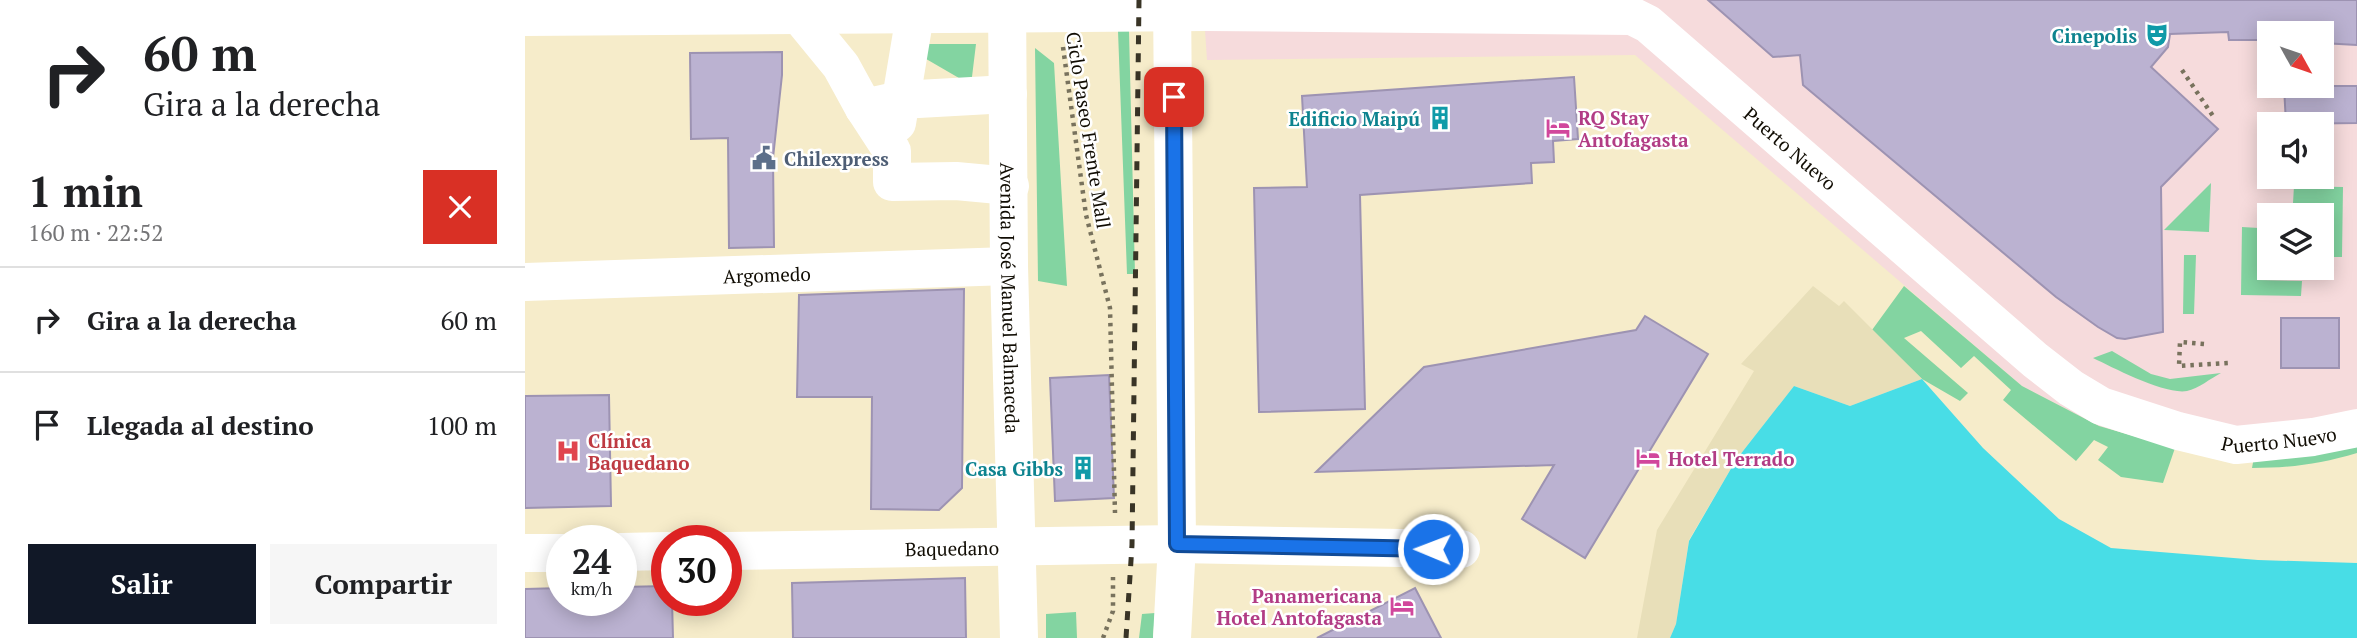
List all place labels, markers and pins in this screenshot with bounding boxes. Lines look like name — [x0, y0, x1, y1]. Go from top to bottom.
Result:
theatre icon: Cinepolis — [2143, 21, 2171, 49]
place label: Cinepolis — [2052, 23, 2137, 48]
pin — [1144, 67, 1204, 127]
building icon: Edificio Maipú — [1426, 104, 1454, 132]
place label: RQ Stay Antofagasta — [1578, 105, 1689, 152]
place label: Edificio Maipú — [1288, 106, 1420, 131]
hotel icon: RQ Stay Antofagasta — [1544, 114, 1572, 142]
public building icon: Chilexpress — [750, 144, 778, 172]
place label: Chilexpress — [784, 146, 889, 171]
place label: Clínica Baquedano — [588, 428, 690, 475]
hospital icon: Clínica Baquedano — [554, 437, 582, 465]
hotel icon: Hotel Terrado — [1634, 444, 1662, 472]
place label: Hotel Terrado — [1668, 446, 1794, 471]
building icon: Casa Gibbs — [1069, 454, 1097, 482]
place label: Casa Gibbs — [965, 456, 1063, 481]
place label: Panamericana Hotel Antofagasta — [1217, 583, 1382, 630]
hotel icon: Panamericana Hotel Antofagasta — [1388, 592, 1416, 620]

